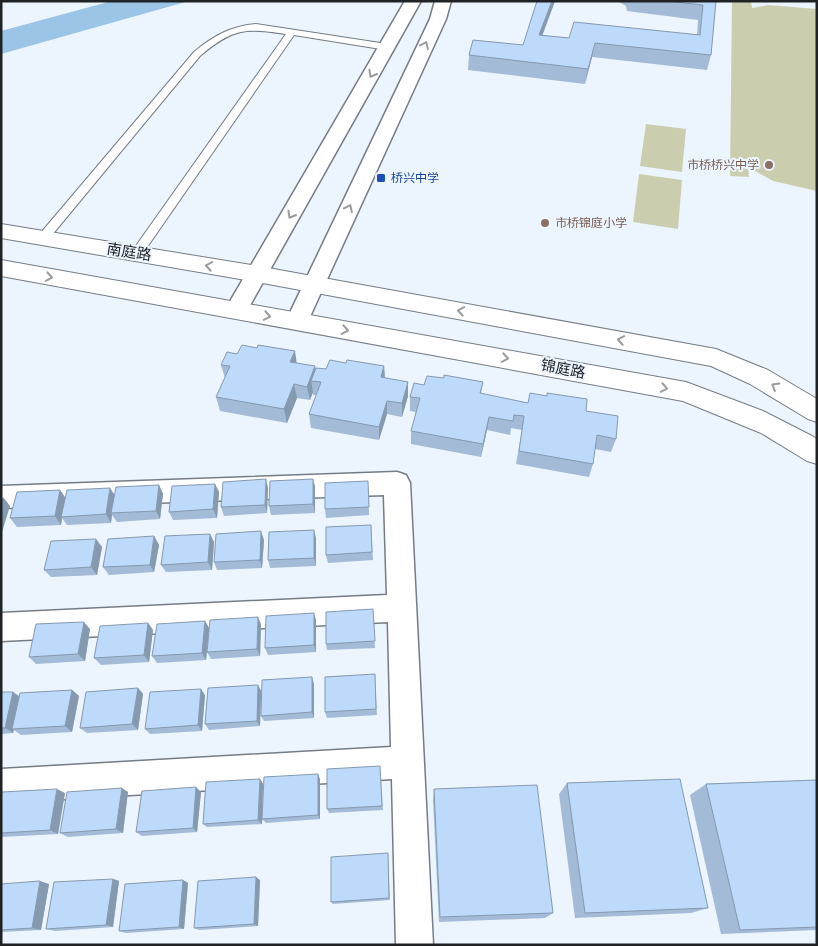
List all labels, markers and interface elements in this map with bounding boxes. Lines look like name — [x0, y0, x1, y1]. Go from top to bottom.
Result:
one-way arrow — [419, 41, 430, 50]
one-way arrow — [368, 68, 378, 77]
place label: 市桥桥兴中学 — [687, 158, 759, 172]
marker: 市桥桥兴中学 — [763, 159, 775, 171]
place label: 桥兴中学 — [391, 171, 439, 185]
marker: 桥兴中学 — [375, 172, 387, 184]
one-way arrow — [343, 204, 353, 213]
one-way arrow — [287, 209, 297, 218]
place label: 市桥锦庭小学 — [555, 216, 627, 230]
marker: 市桥锦庭小学 — [539, 217, 551, 229]
street label: 南庭路 — [106, 241, 152, 263]
one-way arrow — [205, 261, 213, 271]
one-way arrow — [45, 271, 54, 282]
one-way arrow — [457, 306, 465, 317]
one-way arrow — [262, 310, 271, 320]
one-way arrow — [340, 324, 349, 334]
one-way arrow — [616, 335, 625, 345]
one-way arrow — [500, 353, 509, 363]
street label: 锦庭路 — [539, 357, 587, 381]
one-way arrow — [660, 383, 669, 393]
one-way arrow — [772, 383, 781, 393]

